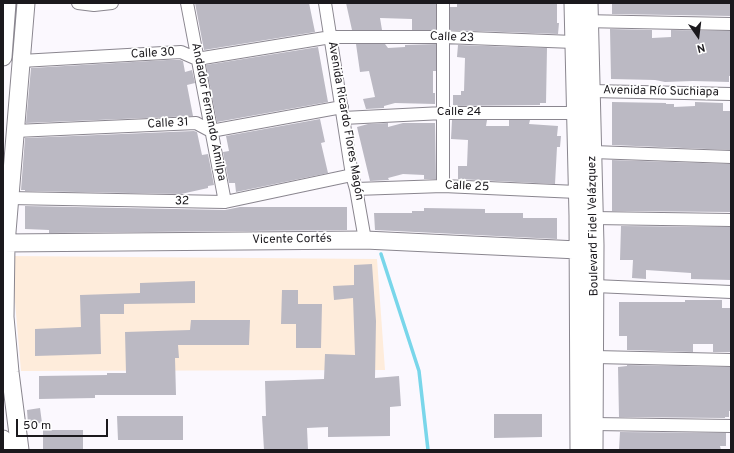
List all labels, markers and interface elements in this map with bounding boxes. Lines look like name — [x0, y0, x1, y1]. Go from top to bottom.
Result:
north arrow — [678, 16, 718, 56]
street label: Calle 23 — [430, 30, 474, 46]
street label: Avenida Ricardo Flores Magón — [324, 40, 366, 202]
text: N — [695, 40, 706, 55]
street label: Andador Fernando Amilpa — [188, 42, 228, 182]
street label: Calle 30 — [130, 46, 176, 62]
street label: Avenida Río Suchiapa — [603, 84, 719, 100]
street label: Calle 24 — [437, 106, 481, 120]
street label: Calle 31 — [147, 116, 189, 132]
street label: Boulevard Fidel Velázquez — [586, 156, 602, 296]
street label: Calle 25 — [445, 179, 489, 195]
street label: 32 — [175, 195, 189, 209]
street label: Vicente Cortés — [252, 232, 332, 248]
scale bar — [18, 411, 110, 437]
text: 50 m — [23, 418, 51, 434]

